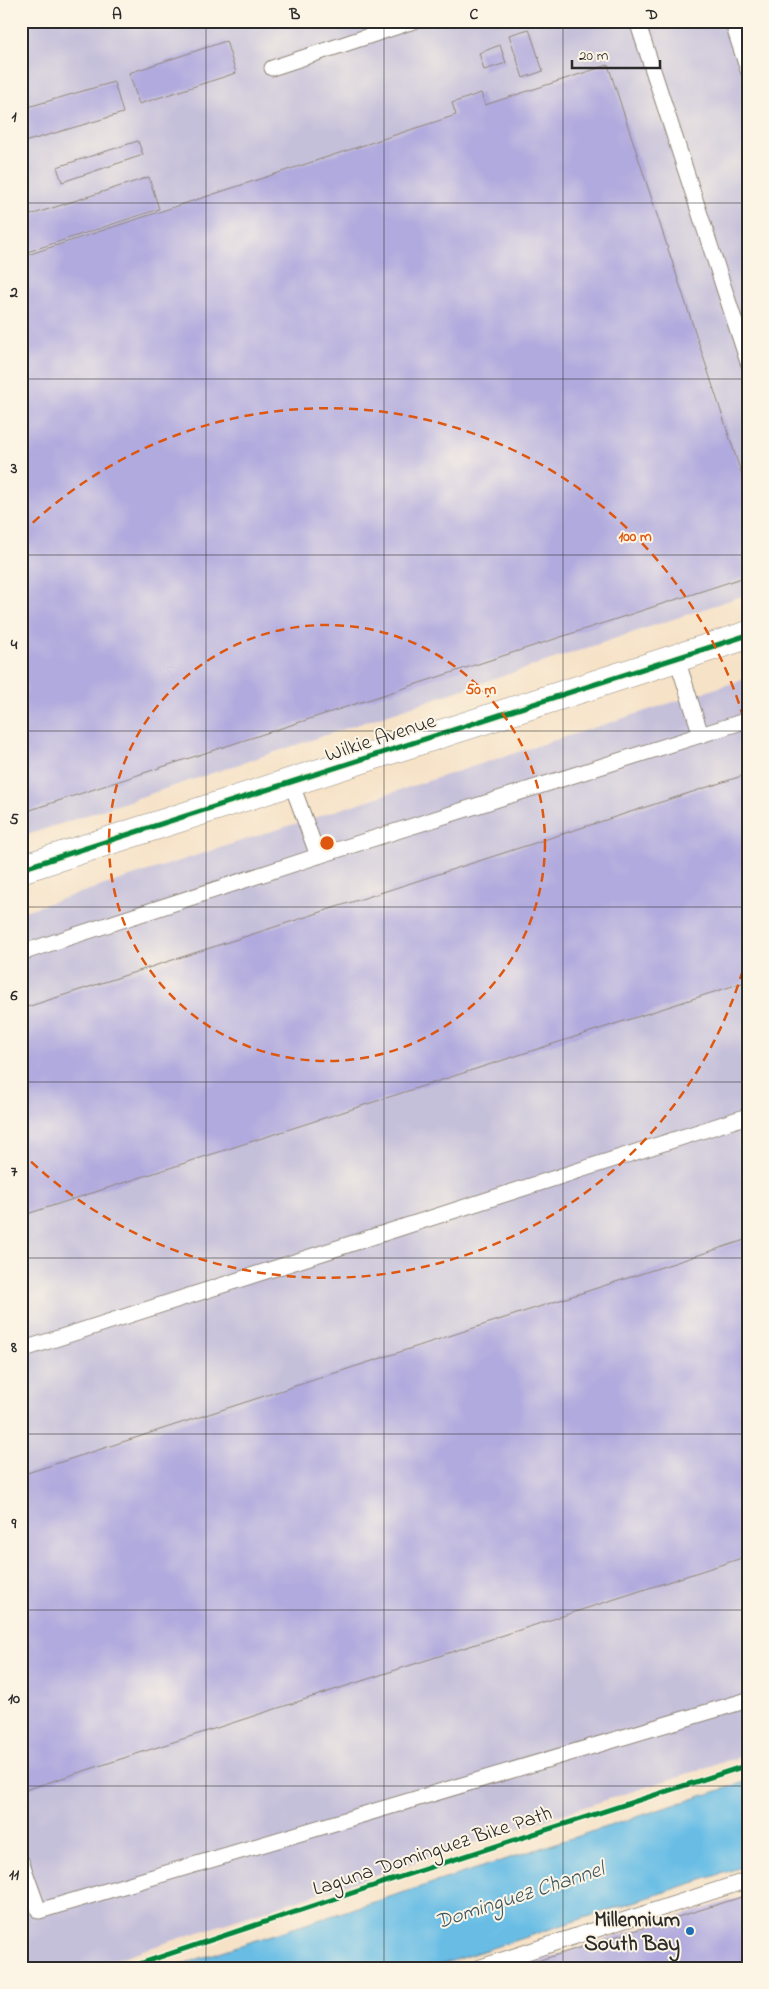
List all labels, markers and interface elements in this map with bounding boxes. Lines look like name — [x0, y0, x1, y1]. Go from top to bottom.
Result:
text: A — [112, 3, 122, 27]
text: B — [289, 3, 301, 27]
text: C — [470, 3, 479, 27]
text: D — [645, 3, 658, 27]
scale bar — [572, 38, 659, 70]
text: 20 m — [579, 45, 609, 67]
text: 1 — [11, 105, 17, 129]
text: 2 — [9, 281, 18, 305]
text: 3 — [10, 457, 18, 481]
text: 100 m — [618, 526, 652, 548]
text: 4 — [10, 633, 18, 657]
text: 50 m — [466, 679, 497, 701]
street label: Wilkie Avenue — [321, 707, 441, 771]
text: 5 — [9, 808, 19, 832]
centre of rings — [318, 834, 336, 852]
text: 6 — [9, 984, 18, 1008]
text: 7 — [11, 1160, 18, 1184]
text: 8 — [10, 1336, 17, 1360]
text: 9 — [11, 1512, 17, 1536]
text: 10 — [8, 1687, 20, 1711]
street label: Laguna Dominguez Bike Path — [309, 1799, 557, 1907]
water label: Dominguez Channel — [431, 1854, 611, 1939]
text: 11 — [9, 1863, 20, 1887]
place label: Millennium South Bay — [584, 1906, 680, 1962]
marker: Millennium South Bay — [684, 1925, 696, 1937]

